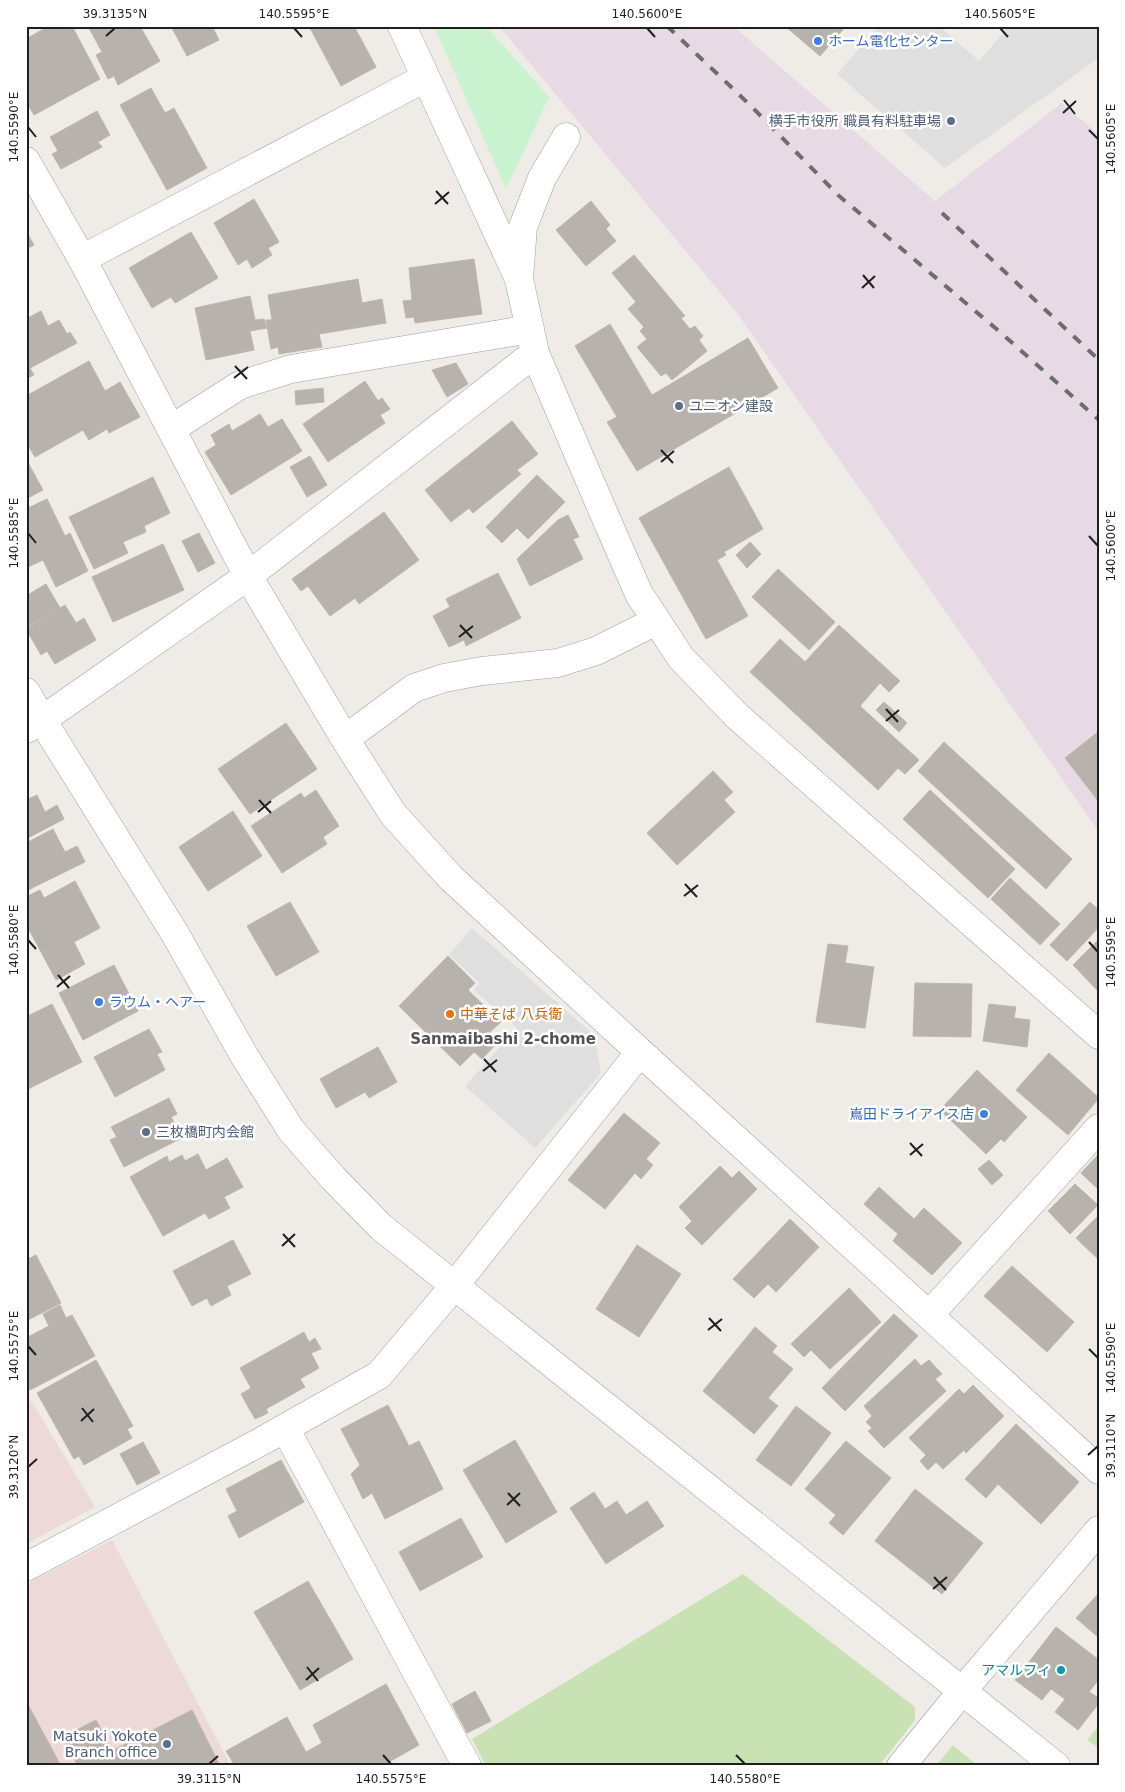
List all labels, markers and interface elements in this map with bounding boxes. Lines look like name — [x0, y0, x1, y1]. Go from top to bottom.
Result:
text: 39.3135°N — [83, 7, 147, 21]
text: 140.5595°E — [259, 7, 329, 21]
text: 140.5600°E — [612, 7, 682, 21]
text: 140.5605°E — [965, 7, 1035, 21]
place label: ホーム電化センター — [828, 33, 954, 49]
marker: ホーム電化センター — [812, 35, 824, 47]
text: 140.5590°E — [7, 92, 21, 162]
text: 140.5605°E — [1104, 104, 1118, 174]
place label: 横手市役所 職員有料駐車場 — [769, 113, 941, 129]
marker: 横手市役所 職員有料駐車場 — [945, 115, 957, 127]
place label: ユニオン建設 — [689, 398, 773, 414]
marker: ユニオン建設 — [673, 400, 685, 412]
text: 140.5585°E — [7, 498, 21, 568]
text: 140.5600°E — [1104, 511, 1118, 581]
text: 140.5580°E — [7, 905, 21, 975]
text: 140.5595°E — [1104, 917, 1118, 987]
place label: ラウム・ヘアー — [109, 994, 206, 1010]
marker: ラウム・ヘアー — [93, 996, 105, 1008]
place label: 中華そば 八兵衛 — [460, 1006, 562, 1022]
marker: 中華そば 八兵衛 — [444, 1008, 456, 1020]
district label: Sanmaibashi 2-chome — [410, 1030, 596, 1048]
place label: 嶌田ドライアイス店 — [849, 1106, 974, 1122]
marker: 嶌田ドライアイス店 — [978, 1108, 990, 1120]
place label: 三枚橋町内会館 — [156, 1124, 254, 1140]
marker: 三枚橋町内会館 — [140, 1126, 152, 1138]
text: 140.5575°E — [7, 1311, 21, 1381]
text: 140.5590°E — [1104, 1323, 1118, 1393]
text: 39.3110°N — [1104, 1414, 1118, 1478]
text: 39.3120°N — [7, 1435, 21, 1499]
place label: アマルフィ — [981, 1662, 1051, 1678]
marker: アマルフィ — [1055, 1664, 1067, 1676]
place label: Matsuki Yokote Branch office — [53, 1728, 157, 1760]
marker: Matsuki Yokote Branch office — [161, 1738, 173, 1750]
text: 39.3115°N — [177, 1772, 241, 1786]
text: 140.5575°E — [356, 1772, 426, 1786]
text: 140.5580°E — [710, 1772, 780, 1786]

